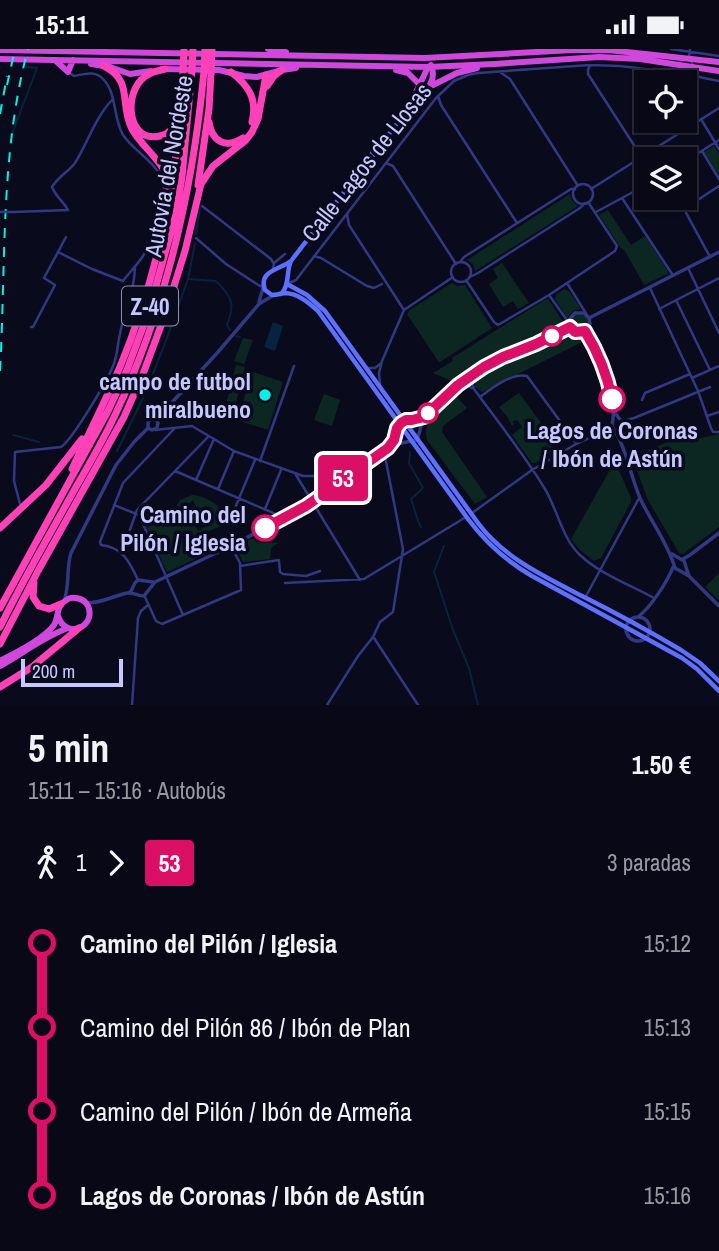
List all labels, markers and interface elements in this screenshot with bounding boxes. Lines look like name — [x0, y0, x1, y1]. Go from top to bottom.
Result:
text: 15:11 — [35, 7, 88, 42]
map controls — [634, 70, 697, 210]
button: locate — [634, 70, 697, 133]
street label: Autovía del Nordeste — [136, 73, 200, 260]
street label: Calle Lagos de Llosas — [294, 76, 438, 248]
button: layers — [634, 147, 697, 210]
road number: Z-40 — [122, 287, 178, 325]
unlabelled marker — [542, 326, 562, 346]
place label: campo de futbol miralbueno — [99, 365, 251, 425]
marker: Lagos de Coronas / Ibón de Astún — [599, 386, 625, 412]
marker: campo de futbol miralbueno — [257, 387, 273, 403]
unlabelled marker — [418, 403, 438, 423]
place label: Lagos de Coronas / Ibón de Astún — [526, 414, 698, 474]
line badge: 53 — [312, 455, 374, 501]
text: 53 — [332, 462, 354, 494]
place label: Camino del Pilón / Iglesia — [120, 498, 246, 558]
marker: Camino del Pilón / Iglesia — [252, 515, 278, 541]
scale bar — [21, 656, 122, 688]
text: 200 m — [32, 658, 75, 684]
text: 5 min — [28, 723, 109, 774]
text: 1.50 € — [632, 747, 691, 782]
text: 15:11 – 15:16 · Autobús — [28, 775, 226, 806]
icon: walk — [28, 844, 66, 882]
icon: forward — [97, 844, 135, 882]
text: 1 — [76, 847, 87, 878]
text: 53 — [159, 847, 180, 879]
text: 3 paradas — [607, 847, 691, 878]
text: Camino del Pilón / Iglesia — [80, 926, 337, 961]
text: 15:12 — [644, 928, 691, 959]
text: Camino del Pilón 86 / Ibón de Plan — [80, 1010, 411, 1045]
text: 15:13 — [644, 1012, 691, 1043]
text: Camino del Pilón / Ibón de Armeña — [80, 1094, 412, 1129]
text: 15:15 — [644, 1096, 691, 1127]
text: Lagos de Coronas / Ibón de Astún — [80, 1178, 425, 1213]
text: 15:16 — [644, 1180, 691, 1211]

